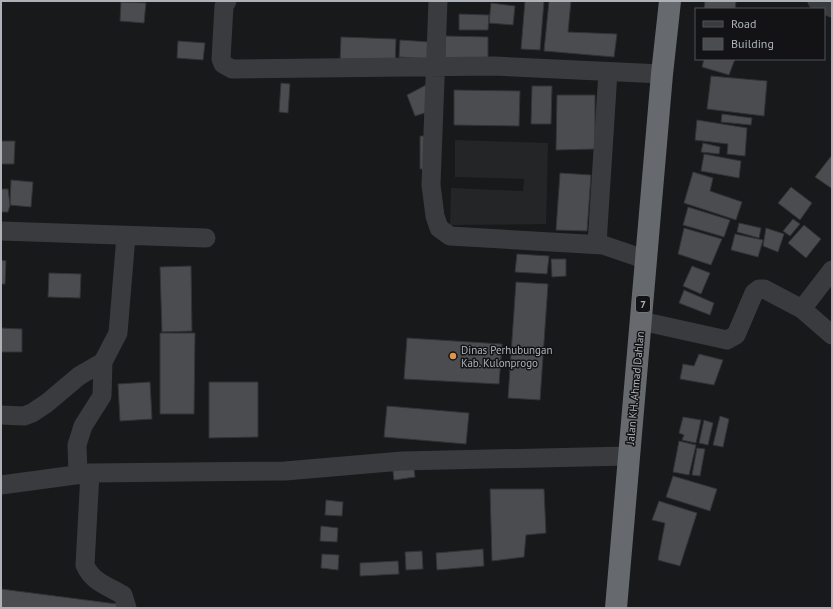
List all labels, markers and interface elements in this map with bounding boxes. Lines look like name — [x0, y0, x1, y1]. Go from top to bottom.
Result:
legend — [695, 8, 825, 60]
text: Road — [731, 16, 756, 31]
text: Building — [731, 36, 774, 51]
road number: 7 — [636, 296, 650, 312]
street label: Jalan KH. Ahmad Dahlan — [623, 331, 647, 446]
place label: Dinas Perhubungan Kab. Kulonprogo — [461, 343, 552, 370]
marker: Dinas Perhubungan Kab. Kulonprogo — [448, 351, 458, 361]

